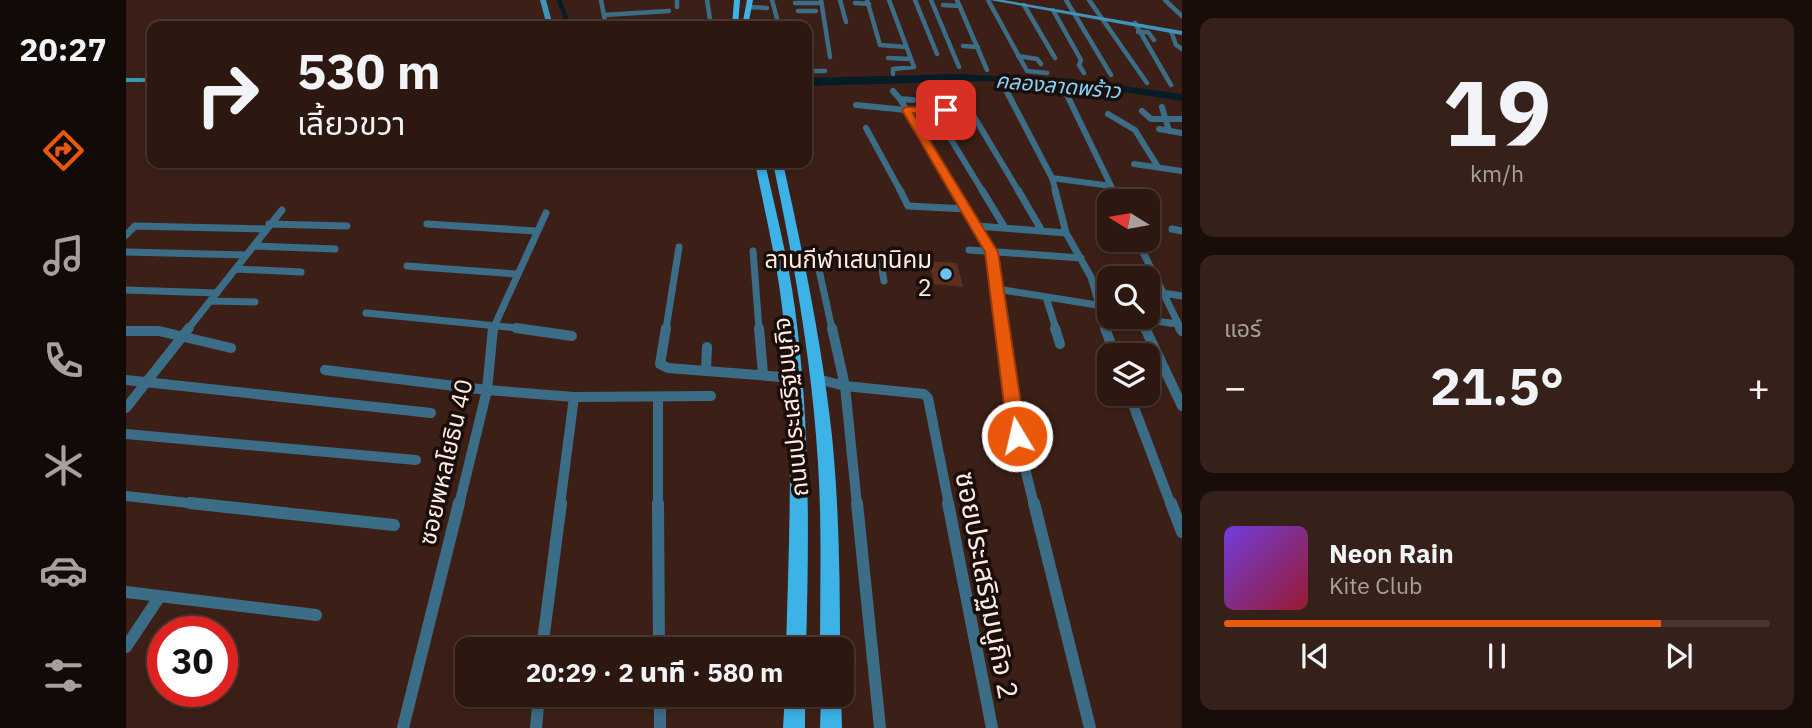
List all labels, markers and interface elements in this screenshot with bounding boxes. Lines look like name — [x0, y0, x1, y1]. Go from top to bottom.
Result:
text: 20:27 — [19, 28, 107, 70]
text: 530 m — [297, 39, 441, 102]
icon: right — [182, 49, 273, 140]
text: 19 — [1442, 53, 1552, 171]
water label: คลองลาดพร้าว — [994, 66, 1122, 104]
pin — [916, 80, 976, 140]
icon: arrive — [927, 91, 965, 129]
text: เลี้ยวขวา — [297, 102, 405, 144]
icon: directions — [39, 126, 88, 175]
text: km/h — [1470, 158, 1524, 188]
north arrow — [1097, 189, 1160, 252]
map controls — [1097, 189, 1160, 406]
icon: music — [39, 231, 88, 280]
place label: ลานกีฬาเสนานิคม 2 — [764, 243, 932, 303]
marker: ลานกีฬาเสนานิคม 2 — [938, 266, 954, 282]
button: search — [1097, 266, 1160, 329]
text: แอร์ — [1224, 313, 1261, 343]
street label: ถนนประเสริฐมนูกิจ — [765, 316, 815, 498]
icon: phone — [39, 336, 88, 385]
button: layers — [1097, 343, 1160, 406]
text: 21.5° — [1430, 352, 1564, 419]
text: − — [1224, 362, 1247, 411]
text: + — [1747, 362, 1770, 411]
street label: ซอยพหลโยธิน 40 — [410, 376, 480, 548]
position arrow — [980, 399, 1054, 473]
icon: climate — [39, 441, 88, 490]
street label: ซอยประเสริฐมนูกิจ 2 — [947, 468, 1028, 702]
text: Neon Rain — [1329, 536, 1454, 570]
icon: car — [39, 546, 88, 595]
text: Kite Club — [1329, 570, 1422, 600]
speed limit sign: 30 — [147, 616, 238, 707]
icon: previous — [1296, 637, 1334, 675]
icon: pause — [1478, 637, 1516, 675]
icon: next — [1660, 637, 1698, 675]
icon: filters — [39, 651, 88, 700]
text: 20:29 · 2 นาที · 580 m — [526, 655, 783, 689]

